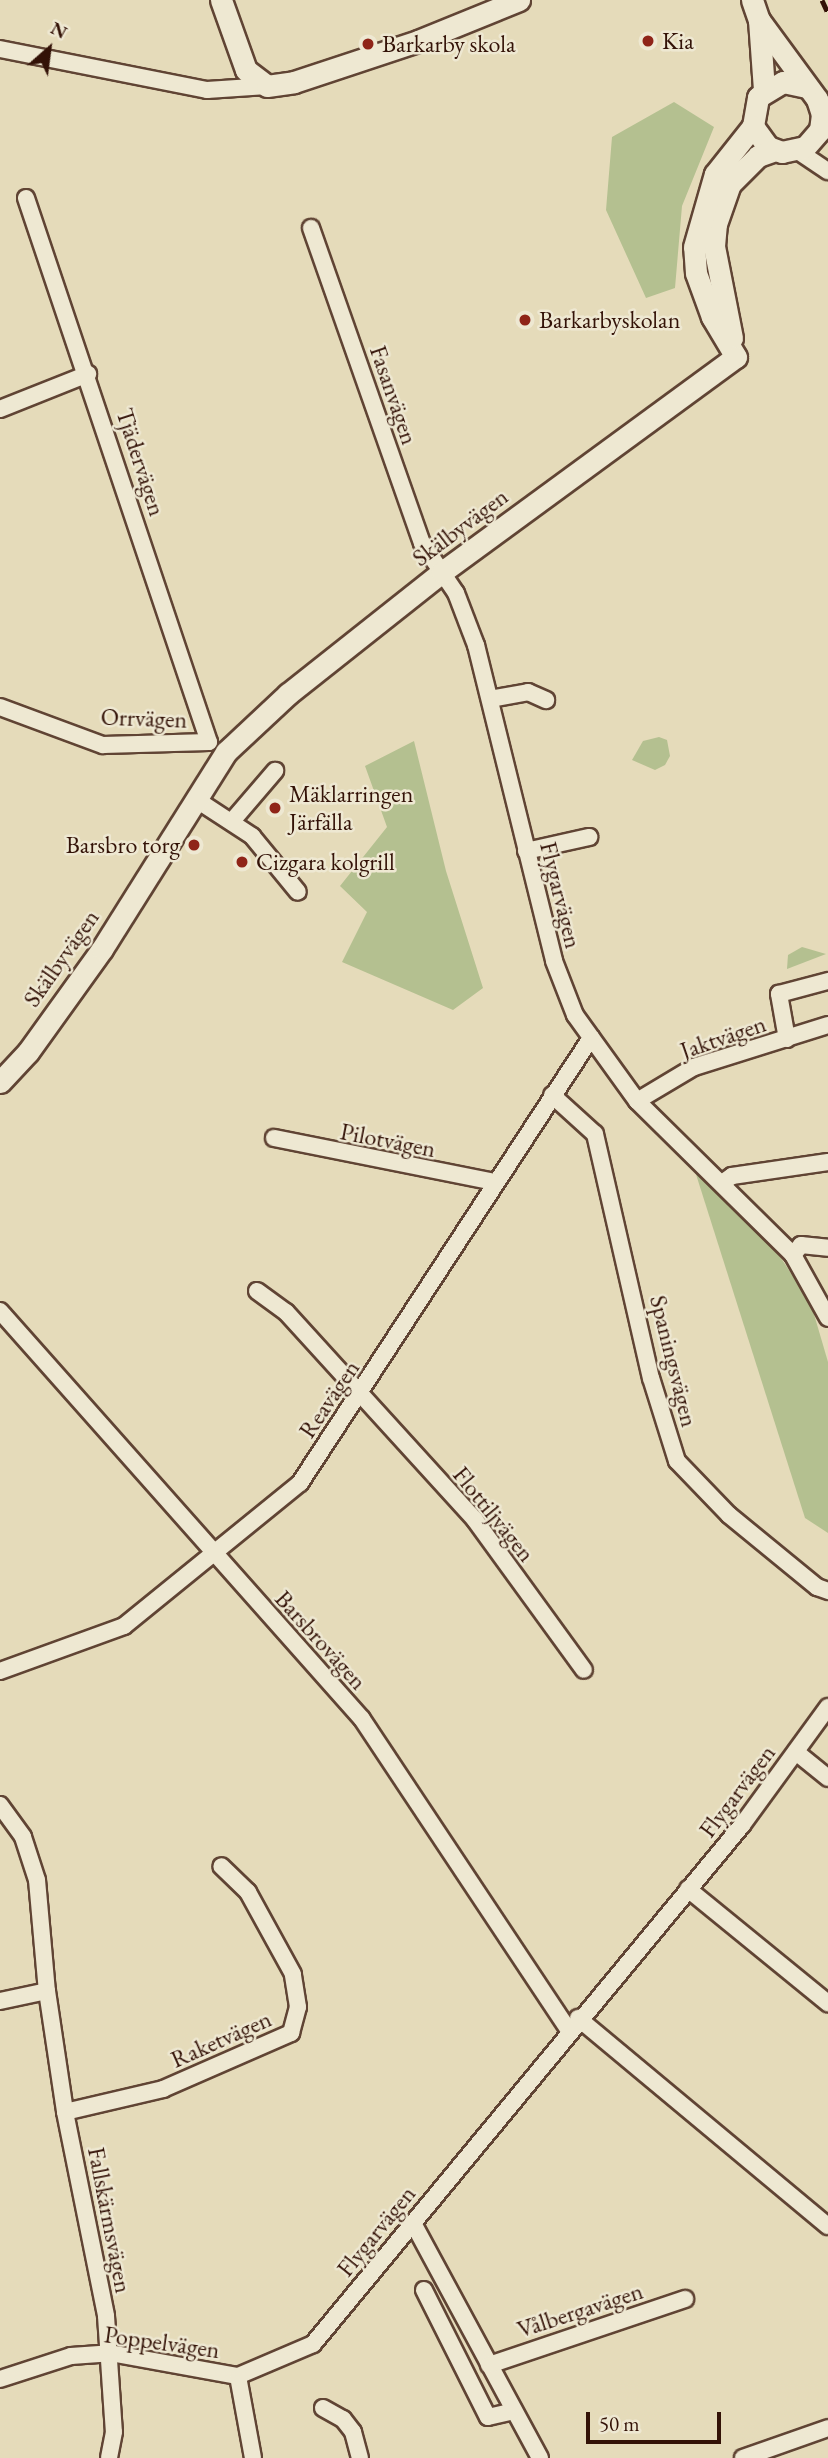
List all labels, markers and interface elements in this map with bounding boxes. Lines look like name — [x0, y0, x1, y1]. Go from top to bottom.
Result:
north arrow — [14, 14, 84, 84]
text: N — [46, 15, 72, 45]
place label: Kia — [662, 27, 694, 55]
place label: Barkarby skola — [382, 30, 515, 58]
marker: Kia — [640, 33, 656, 49]
marker: Barkarby skola — [360, 36, 376, 52]
place label: Barkarbyskolan — [539, 306, 680, 334]
marker: Barkarbyskolan — [517, 312, 533, 328]
street label: Fasanvägen — [364, 342, 424, 448]
street label: Tjädervägen — [110, 405, 172, 519]
street label: Skälbyvägen — [407, 482, 513, 572]
street label: Orrvägen — [100, 702, 188, 734]
place label: Mäklarringen Järfälla — [289, 780, 413, 836]
marker: Mäklarringen Järfälla — [267, 800, 283, 816]
place label: Barsbro torg — [66, 831, 180, 859]
marker: Barsbro torg — [186, 837, 202, 853]
street label: Flygarvägen — [534, 839, 588, 951]
place label: Cizgara kolgrill — [256, 848, 395, 876]
marker: Cizgara kolgrill — [234, 854, 250, 870]
street label: Skälbyvägen — [17, 904, 105, 1012]
street label: Jaktvägen — [676, 1009, 770, 1065]
street label: Pilotvägen — [338, 1117, 438, 1163]
street label: Spaningsvägen — [644, 1292, 704, 1430]
street label: Reavägen — [293, 1355, 365, 1443]
street label: Flottiljvägen — [447, 1461, 541, 1567]
street label: Barsbrovägen — [269, 1584, 373, 1696]
street label: Flygarvägen — [693, 1739, 781, 1843]
street label: Raketvägen — [166, 2004, 276, 2074]
street label: Fallskärmsvägen — [82, 2145, 138, 2295]
street label: Flygarvägen — [331, 2180, 421, 2282]
street label: Vålbergavägen — [513, 2276, 647, 2344]
street label: Poppelvägen — [102, 2320, 222, 2364]
scale bar — [590, 2398, 725, 2442]
text: 50 m — [599, 2410, 640, 2437]

